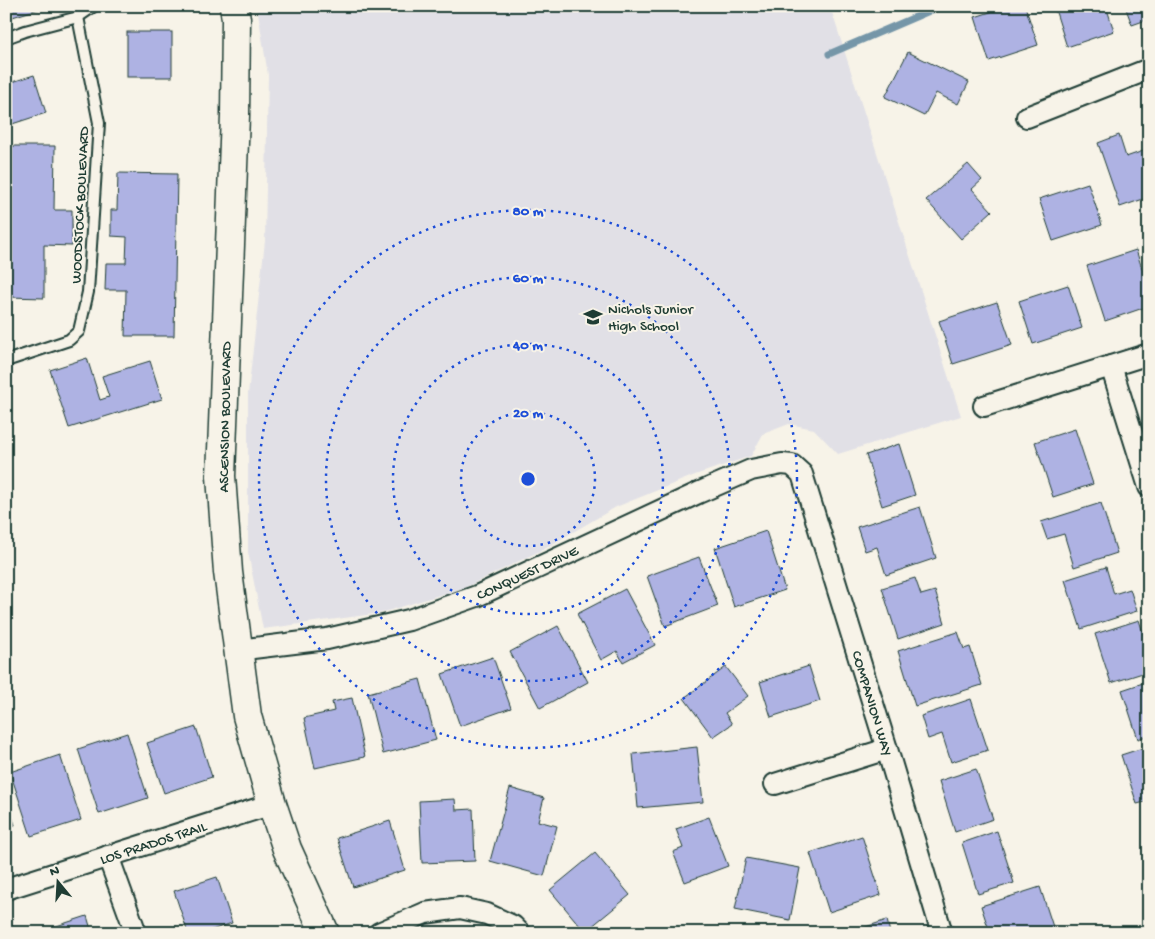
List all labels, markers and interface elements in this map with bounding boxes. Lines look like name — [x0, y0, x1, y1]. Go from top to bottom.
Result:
street label: WOODSTOCK BOULEVARD — [68, 126, 94, 284]
text: 80 m — [513, 203, 544, 221]
text: 60 m — [513, 270, 544, 288]
place label: Nichols Junior High School — [608, 301, 695, 336]
school or university icon: Nichols Junior High School — [582, 306, 604, 328]
text: 40 m — [512, 337, 543, 355]
street label: ASCENSION BOULEVARD — [216, 341, 236, 493]
text: 20 m — [513, 405, 543, 423]
centre of rings — [519, 470, 537, 488]
street label: CONQUEST DRIVE — [474, 542, 582, 605]
street label: COMPANION WAY — [847, 649, 896, 758]
street label: LOS PRADOS TRAIL — [98, 818, 210, 870]
north arrow — [32, 856, 82, 906]
text: N — [48, 863, 62, 882]

